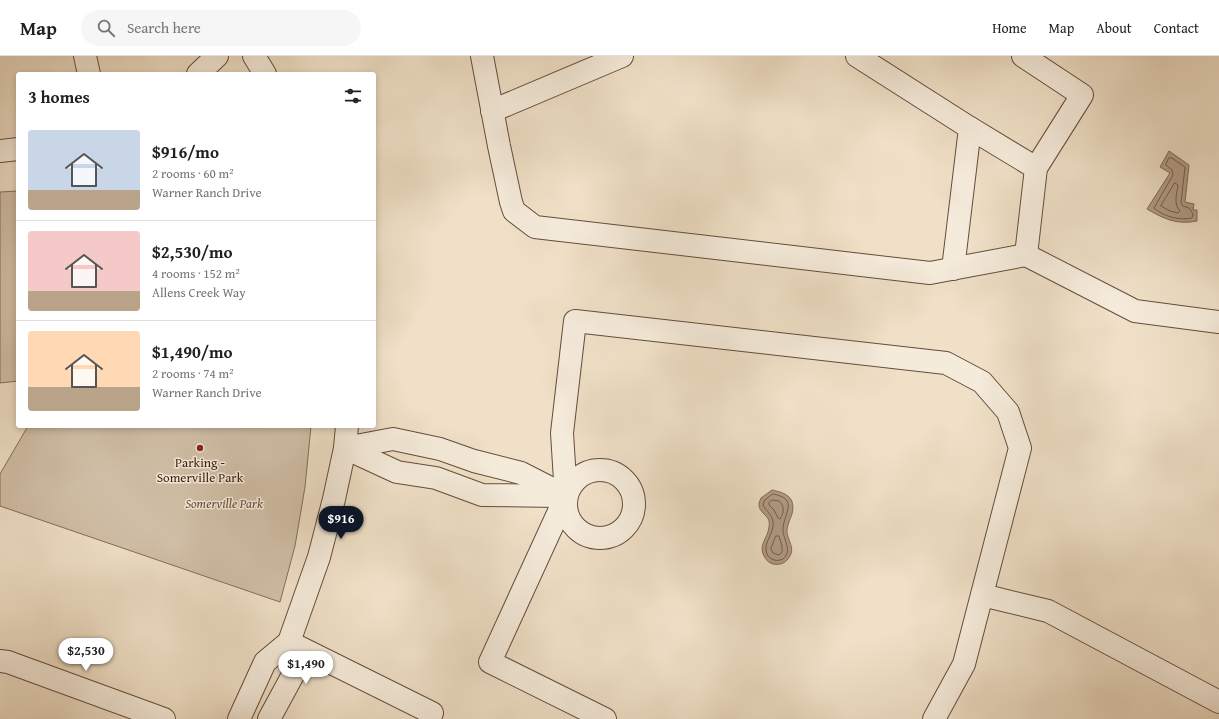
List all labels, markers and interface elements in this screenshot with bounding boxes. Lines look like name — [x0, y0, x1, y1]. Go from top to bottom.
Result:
search box — [81, 10, 361, 46]
text: Map — [20, 14, 57, 42]
icon: search — [95, 17, 117, 39]
text: Search here — [127, 17, 201, 38]
text: Home — [992, 18, 1027, 38]
text: Map — [1049, 18, 1074, 38]
text: About — [1096, 18, 1132, 38]
text: Contact — [1154, 18, 1199, 38]
text: 3 homes — [28, 84, 90, 109]
icon: filters — [342, 85, 364, 107]
text: $916/mo — [152, 139, 219, 164]
icon: home — [60, 146, 108, 194]
text: 2 rooms · 60 m² — [152, 164, 234, 183]
text: Warner Ranch Drive — [152, 183, 262, 202]
text: $2,530/mo — [152, 239, 233, 264]
icon: home — [60, 247, 108, 295]
text: 4 rooms · 152 m² — [152, 264, 240, 283]
text: Allens Creek Way — [152, 283, 246, 302]
text: $1,490/mo — [152, 339, 233, 364]
icon: home — [60, 347, 108, 395]
text: 2 rooms · 74 m² — [152, 364, 234, 383]
text: Warner Ranch Drive — [152, 383, 262, 402]
marker: Parking - Somerville Park — [195, 443, 205, 453]
place label: Parking - Somerville Park — [157, 453, 244, 487]
park label: Somerville Park — [185, 494, 263, 513]
pin: $916 — [317, 506, 365, 540]
text: $916 — [328, 509, 354, 528]
pin: $2,530 — [53, 638, 119, 672]
text: $2,530 — [67, 641, 105, 660]
pin: $1,490 — [273, 651, 339, 685]
text: $1,490 — [287, 654, 325, 673]

